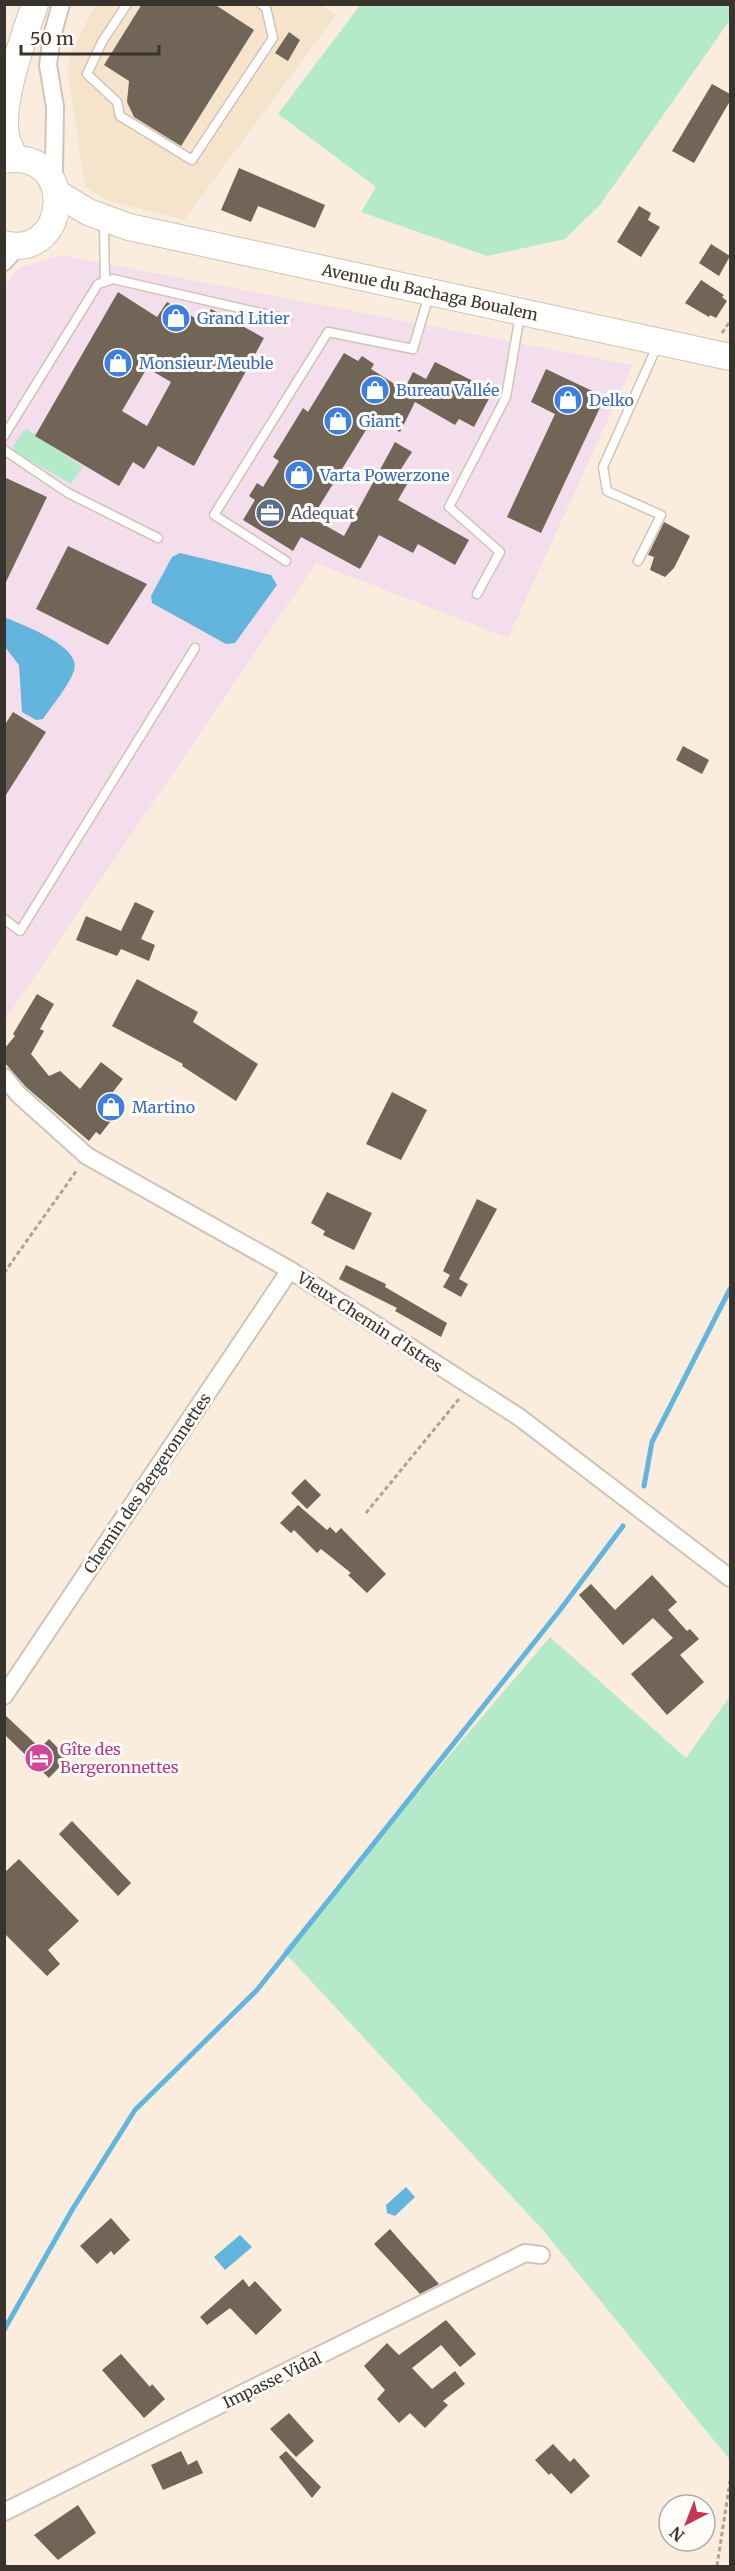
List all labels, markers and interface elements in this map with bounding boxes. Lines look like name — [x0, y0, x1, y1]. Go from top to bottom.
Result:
scale bar — [21, 18, 159, 56]
text: 50 m — [30, 27, 74, 50]
street label: Avenue du Bachaga Boualem — [319, 259, 540, 325]
shop icon: Grand Litier — [160, 302, 192, 334]
place label: Grand Litier — [197, 308, 290, 328]
shop icon: Monsieur Meuble — [102, 347, 134, 379]
place label: Monsieur Meuble — [139, 353, 273, 373]
shop icon: Bureau Vallée — [359, 374, 391, 406]
place label: Bureau Vallée — [396, 380, 499, 400]
shop icon: Delko — [552, 384, 584, 416]
place label: Delko — [589, 390, 634, 410]
shop icon: Giant — [322, 405, 354, 437]
place label: Giant — [359, 411, 402, 431]
shop icon: Varta Powerzone — [283, 459, 315, 491]
place label: Varta Powerzone — [319, 465, 450, 485]
office icon: Adequat — [254, 497, 286, 529]
place label: Adequat — [290, 503, 355, 523]
shop icon: Martino — [95, 1091, 127, 1123]
place label: Martino — [132, 1097, 195, 1117]
street label: Vieux Chemin d'Istres — [293, 1267, 446, 1377]
street label: Chemin des Bergeronnettes — [79, 1389, 215, 1577]
place label: Gîte des Bergeronnettes — [60, 1739, 179, 1777]
hotel icon: Gîte des Bergeronnettes — [23, 1742, 55, 1774]
street label: Impasse Vidal — [220, 2348, 324, 2412]
north arrow — [657, 2493, 717, 2553]
text: N — [665, 2522, 688, 2546]

